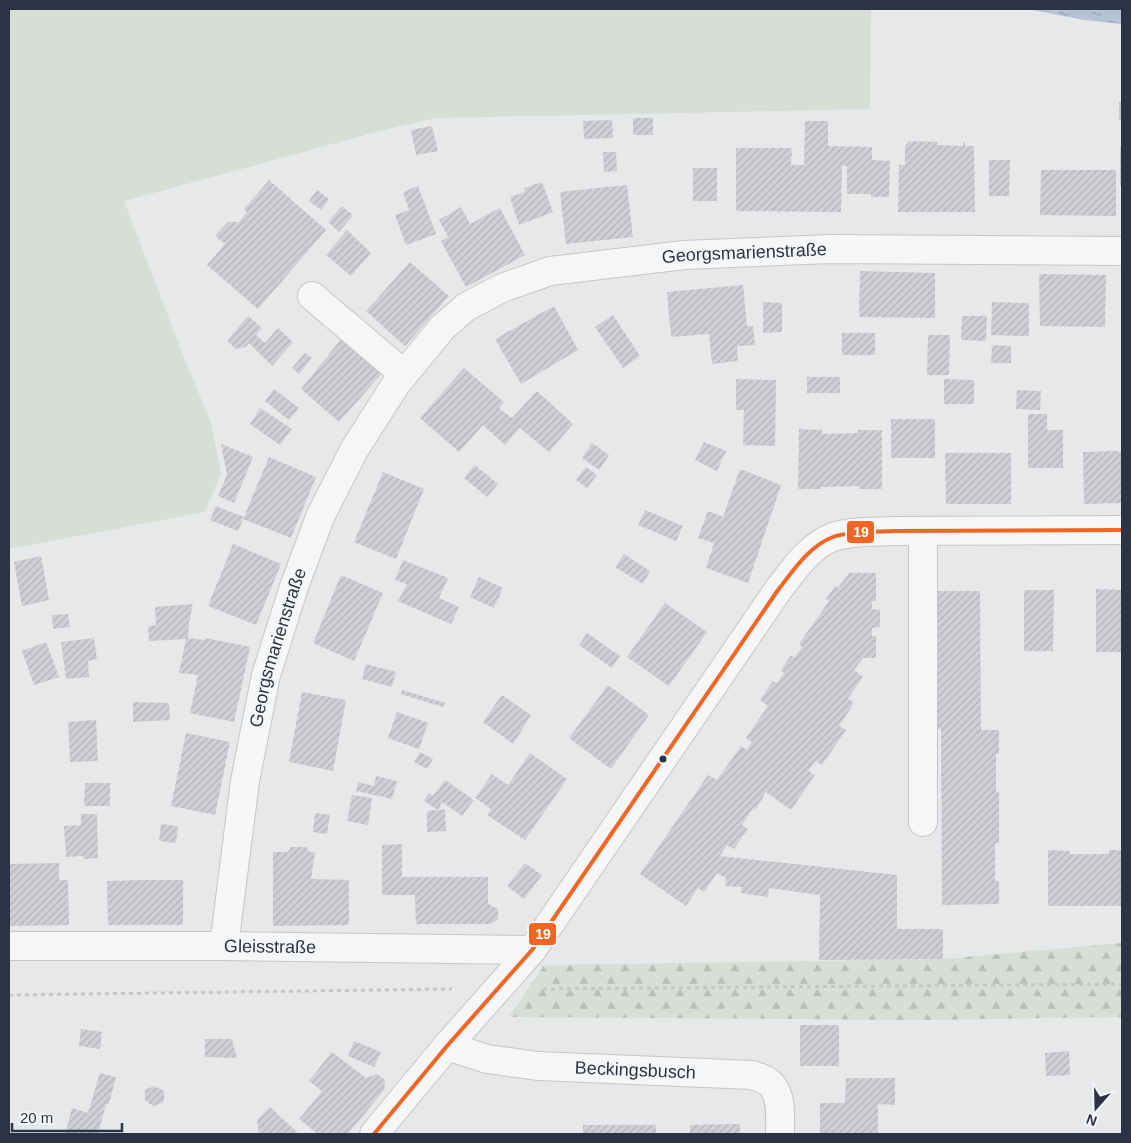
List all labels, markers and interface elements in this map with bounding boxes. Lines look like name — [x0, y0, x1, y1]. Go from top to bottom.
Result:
street label: Georgsmarienstraße — [661, 239, 827, 268]
line badge: 19 — [846, 520, 875, 544]
text: 19 — [853, 524, 869, 540]
street label: Georgsmarienstraße — [246, 565, 310, 729]
unlabelled marker — [658, 754, 668, 764]
line badge: 19 — [528, 922, 557, 946]
text: 19 — [535, 926, 551, 942]
street label: Gleisstraße — [224, 936, 316, 957]
street label: Beckingsbusch — [574, 1058, 696, 1083]
north arrow — [1071, 1083, 1121, 1133]
scale bar — [12, 1100, 122, 1132]
text: 20 m — [20, 1109, 53, 1126]
text: N — [1084, 1111, 1099, 1129]

